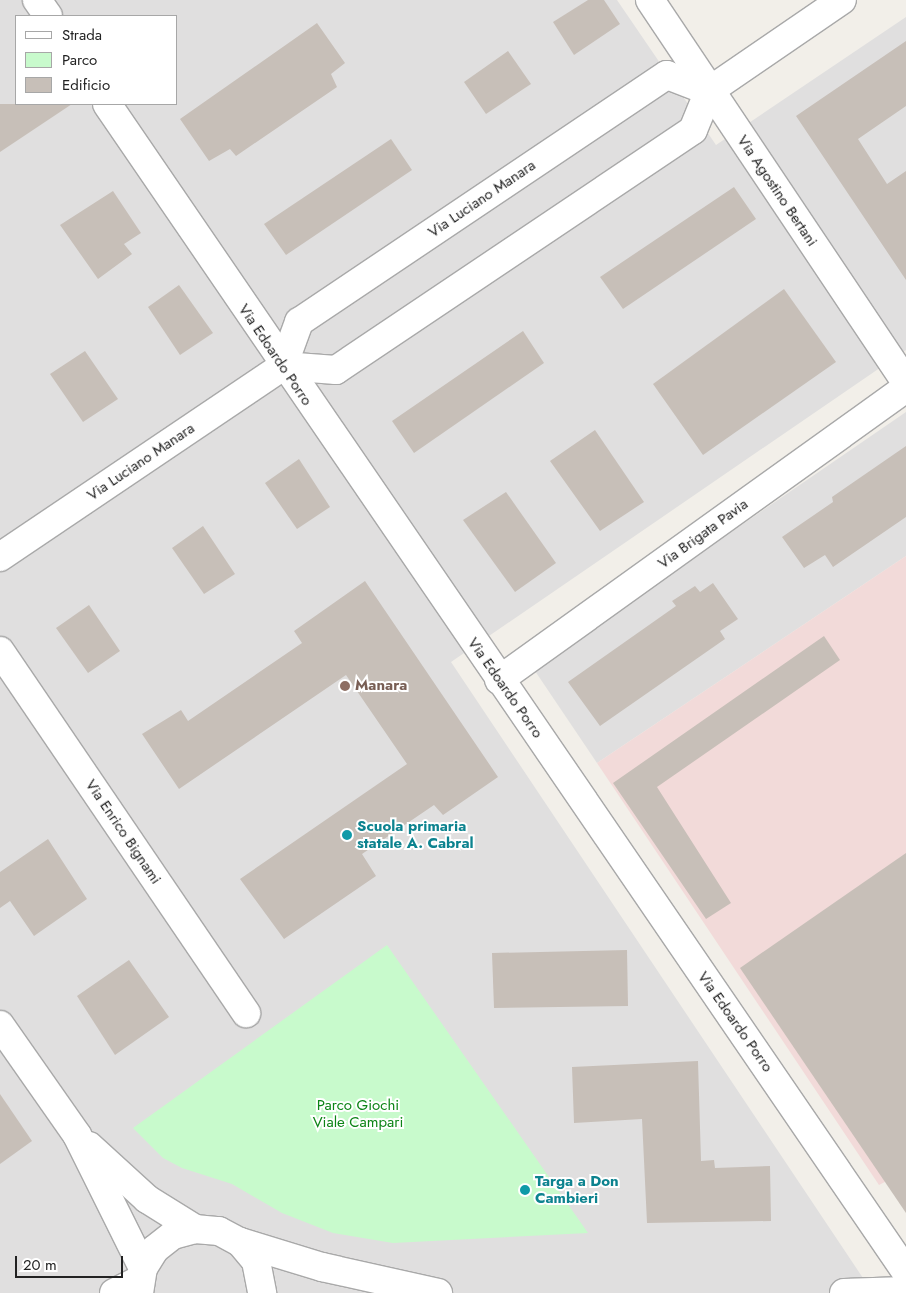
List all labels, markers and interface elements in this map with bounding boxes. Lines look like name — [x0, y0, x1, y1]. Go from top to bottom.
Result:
legend — [15, 15, 178, 105]
text: Strada — [62, 24, 102, 46]
text: Parco — [62, 49, 97, 71]
text: Edificio — [62, 74, 110, 96]
street label: Via Agostino Bertani — [733, 132, 821, 250]
street label: Via Luciano Manara — [425, 156, 539, 242]
street label: Via Edoardo Porro — [234, 301, 316, 409]
street label: Via Luciano Manara — [84, 419, 198, 505]
street label: Via Brigata Pavia — [655, 495, 751, 573]
street label: Via Edoardo Porro — [464, 634, 546, 742]
place label: Manara — [355, 677, 407, 695]
marker: Manara — [339, 680, 351, 692]
street label: Via Enrico Bignami — [81, 776, 165, 888]
place label: Scuola primaria statale A. Cabral — [357, 817, 474, 852]
marker: Scuola primaria statale A. Cabral — [341, 829, 353, 841]
street label: Via Edoardo Porro — [694, 968, 776, 1076]
park label: Parco Giochi Viale Campari — [313, 1096, 403, 1131]
place label: Targa a Don Cambieri — [535, 1172, 619, 1207]
marker: Targa a Don Cambieri — [519, 1184, 531, 1196]
scale bar — [18, 1246, 125, 1278]
text: 20 m — [23, 1254, 57, 1276]

